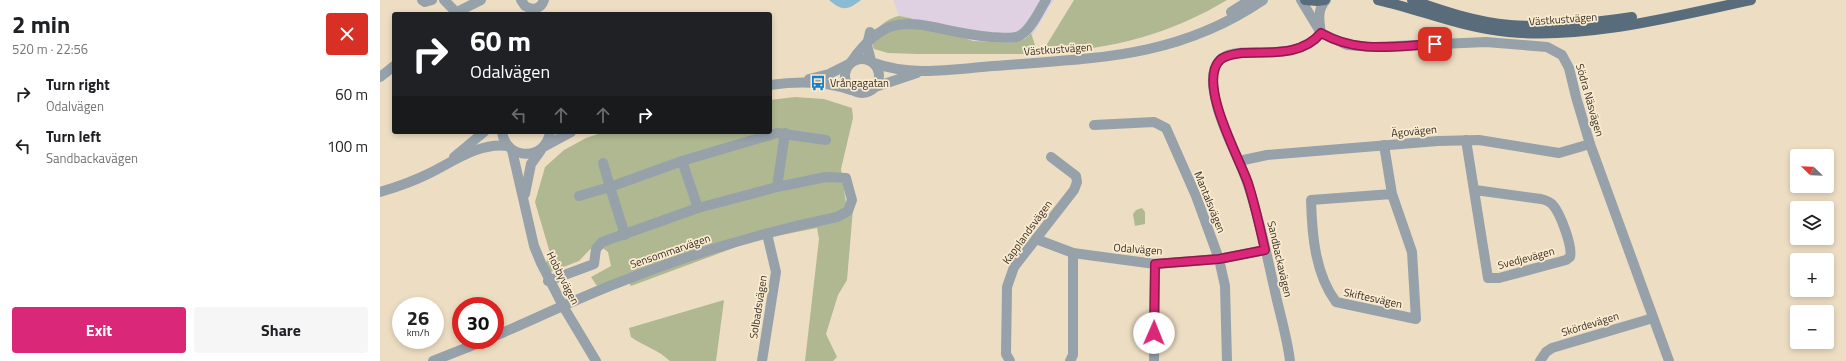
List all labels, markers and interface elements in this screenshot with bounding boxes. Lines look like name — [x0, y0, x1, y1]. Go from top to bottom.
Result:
text: 2 min — [12, 6, 70, 42]
street label: Västkustvägen — [1528, 9, 1598, 29]
button: close — [326, 13, 368, 55]
text: 60 m — [470, 19, 531, 62]
pin — [1418, 27, 1452, 61]
icon: right — [404, 28, 456, 80]
icon: arrive — [1424, 33, 1446, 55]
text: 520 m · 22:56 — [12, 39, 88, 59]
street label: Västkustvägen — [1023, 39, 1093, 59]
text: Odalvägen — [470, 58, 550, 85]
street label: Södra Näsvägen — [1572, 62, 1608, 138]
text: Turn right — [46, 73, 110, 96]
bus stop icon: Vrångagatan — [809, 74, 827, 92]
place label: Vrångagatan — [830, 75, 889, 91]
icon: right — [12, 83, 34, 105]
text: 60 m — [335, 83, 368, 106]
text: Odalvägen — [46, 96, 104, 116]
icon: left — [508, 104, 530, 126]
icon: ahead — [550, 104, 572, 126]
icon: ahead — [592, 104, 614, 126]
icon: right — [634, 104, 656, 126]
street label: Ägovägen — [1391, 121, 1438, 141]
text: Turn left — [46, 125, 101, 148]
icon: left — [12, 135, 34, 157]
text: 100 m — [327, 135, 368, 158]
text: Sandbackavägen — [46, 148, 138, 168]
north arrow — [1790, 149, 1834, 193]
map controls — [1790, 149, 1834, 349]
street label: Mantalsvägen — [1190, 169, 1230, 235]
street label: Kapplandsvägen — [998, 196, 1056, 267]
button: layers — [1790, 201, 1834, 245]
street label: Sandbackavägen — [1263, 219, 1297, 299]
street label: Sensommarvägen — [628, 230, 712, 272]
street label: Odalvägen — [1113, 239, 1163, 259]
street label: Svedjevägen — [1496, 243, 1556, 273]
street label: Hobbyvägen — [543, 249, 583, 307]
button: + — [1790, 253, 1834, 297]
street label: Solbadsvägen — [745, 274, 771, 340]
street label: Skiftesvägen — [1342, 284, 1404, 312]
speed limit sign: 30 — [452, 297, 504, 349]
text: 26 — [407, 302, 429, 333]
button: − — [1790, 305, 1834, 349]
button: Exit — [12, 307, 186, 353]
button: Share — [194, 307, 368, 353]
street label: Skördevägen — [1559, 308, 1621, 340]
position arrow — [1133, 312, 1175, 354]
text: km/h — [407, 325, 429, 340]

